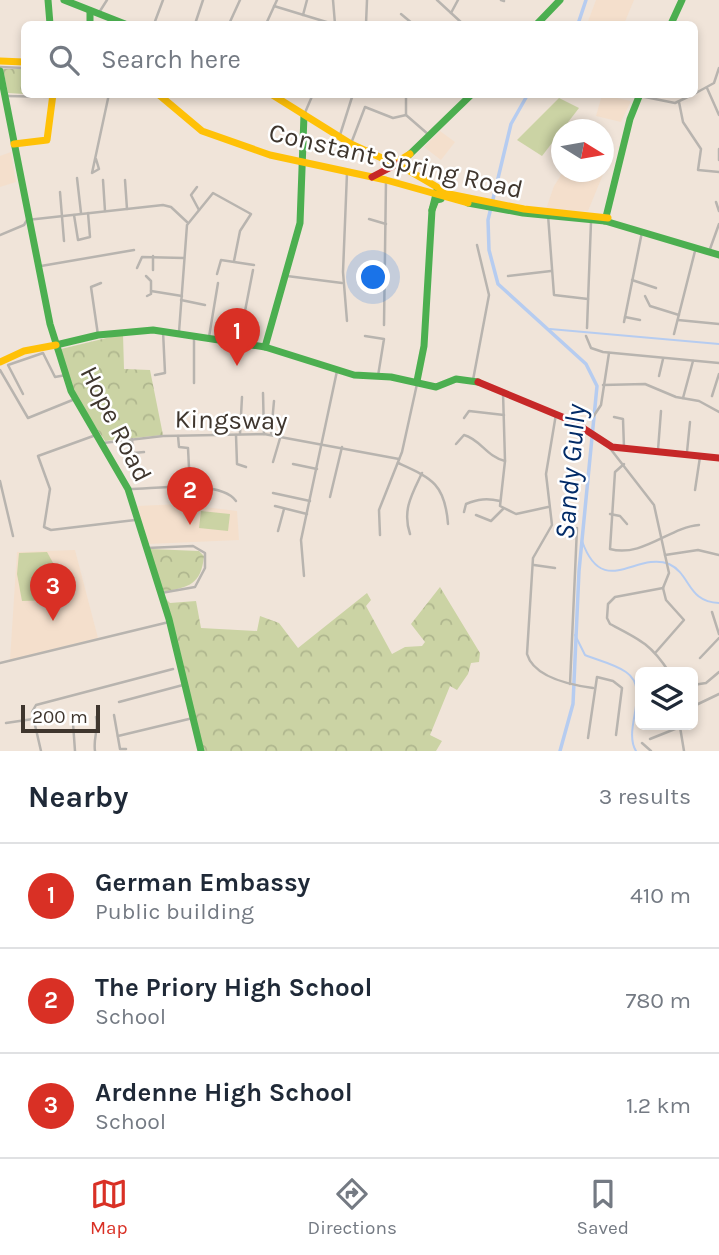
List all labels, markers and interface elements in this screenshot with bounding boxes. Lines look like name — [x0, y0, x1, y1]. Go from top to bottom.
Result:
search box — [21, 21, 698, 98]
icon: search — [45, 41, 83, 79]
text: Search here — [101, 44, 241, 75]
street label: Constant Spring Road — [266, 117, 526, 205]
north arrow — [551, 119, 614, 182]
your location — [356, 260, 390, 294]
pin: 1 — [214, 308, 260, 366]
street label: Hope Road — [74, 361, 158, 487]
water label: Sandy Gully — [548, 402, 592, 541]
street label: Kingsway — [174, 404, 288, 436]
pin: 2 — [167, 467, 213, 525]
pin: 3 — [30, 563, 76, 621]
map controls — [635, 667, 698, 730]
button: layers — [635, 667, 698, 730]
scale bar — [21, 702, 100, 734]
text: 200 m — [32, 706, 88, 728]
text: Nearby — [28, 779, 128, 815]
text: 3 results — [599, 783, 691, 810]
text: German Embassy — [95, 867, 310, 898]
text: 1 — [47, 882, 55, 909]
text: 410 m — [630, 882, 691, 909]
text: Public building — [95, 898, 254, 925]
text: The Priory High School — [95, 972, 372, 1003]
text: 2 — [44, 987, 58, 1014]
text: 780 m — [625, 987, 691, 1014]
text: School — [95, 1003, 166, 1030]
text: Ardenne High School — [95, 1077, 353, 1108]
text: 3 — [44, 1092, 58, 1119]
text: 1.2 km — [626, 1092, 691, 1119]
text: School — [95, 1108, 166, 1135]
tab: Map — [90, 1175, 128, 1239]
tab: Directions — [308, 1175, 397, 1239]
tab: Saved — [577, 1175, 629, 1239]

